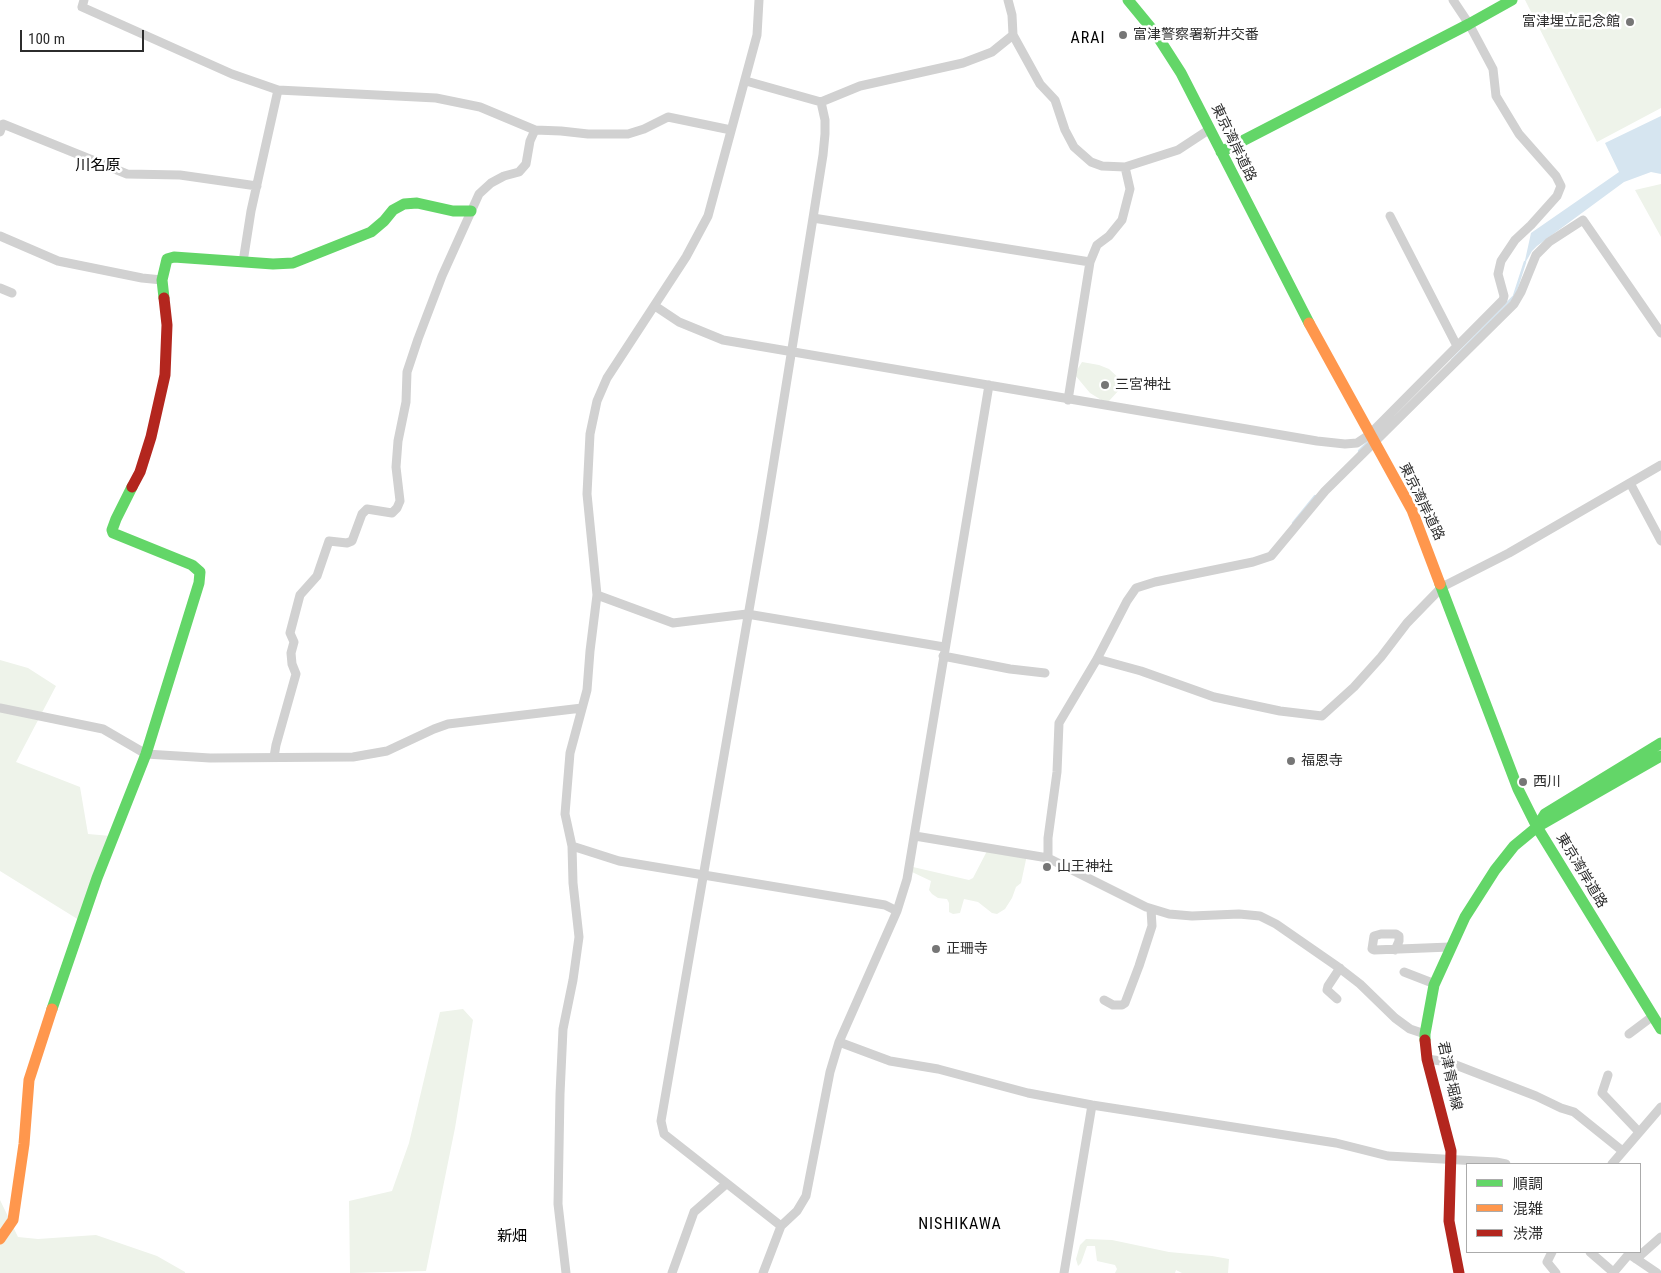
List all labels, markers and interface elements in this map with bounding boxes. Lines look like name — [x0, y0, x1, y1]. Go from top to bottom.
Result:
place label: 富津埋立記念館 — [1522, 14, 1620, 30]
marker: 富津埋立記念館 — [1624, 16, 1636, 28]
scale bar — [22, 20, 146, 52]
place label: 富津警察署新井交番 — [1133, 27, 1259, 43]
district label: ARAI — [1070, 29, 1106, 49]
marker: 富津警察署新井交番 — [1117, 29, 1129, 41]
text: 100 m — [28, 30, 65, 48]
street label: 東京湾岸道路 — [1207, 102, 1259, 184]
district label: 川名原 — [76, 157, 120, 175]
place label: 三宮神社 — [1115, 377, 1171, 393]
marker: 三宮神社 — [1099, 379, 1111, 391]
street label: 東京湾岸道路 — [1395, 461, 1447, 543]
place label: 福恩寺 — [1301, 753, 1343, 769]
marker: 福恩寺 — [1285, 755, 1297, 767]
place label: 西川 — [1533, 774, 1561, 790]
marker: 西川 — [1517, 776, 1529, 788]
street label: 東京湾岸道路 — [1552, 831, 1610, 911]
place label: 山王神社 — [1057, 859, 1113, 875]
marker: 山王神社 — [1041, 861, 1053, 873]
place label: 正珊寺 — [946, 941, 988, 957]
marker: 正珊寺 — [930, 943, 942, 955]
street label: 君津青堀線 — [1434, 1040, 1464, 1112]
legend — [1466, 1163, 1641, 1253]
text: 順調 — [1513, 1175, 1543, 1193]
text: 混雑 — [1513, 1200, 1543, 1218]
district label: NISHIKAWA — [917, 1215, 1003, 1235]
text: 渋滞 — [1513, 1225, 1543, 1243]
district label: 新畑 — [497, 1228, 527, 1246]

